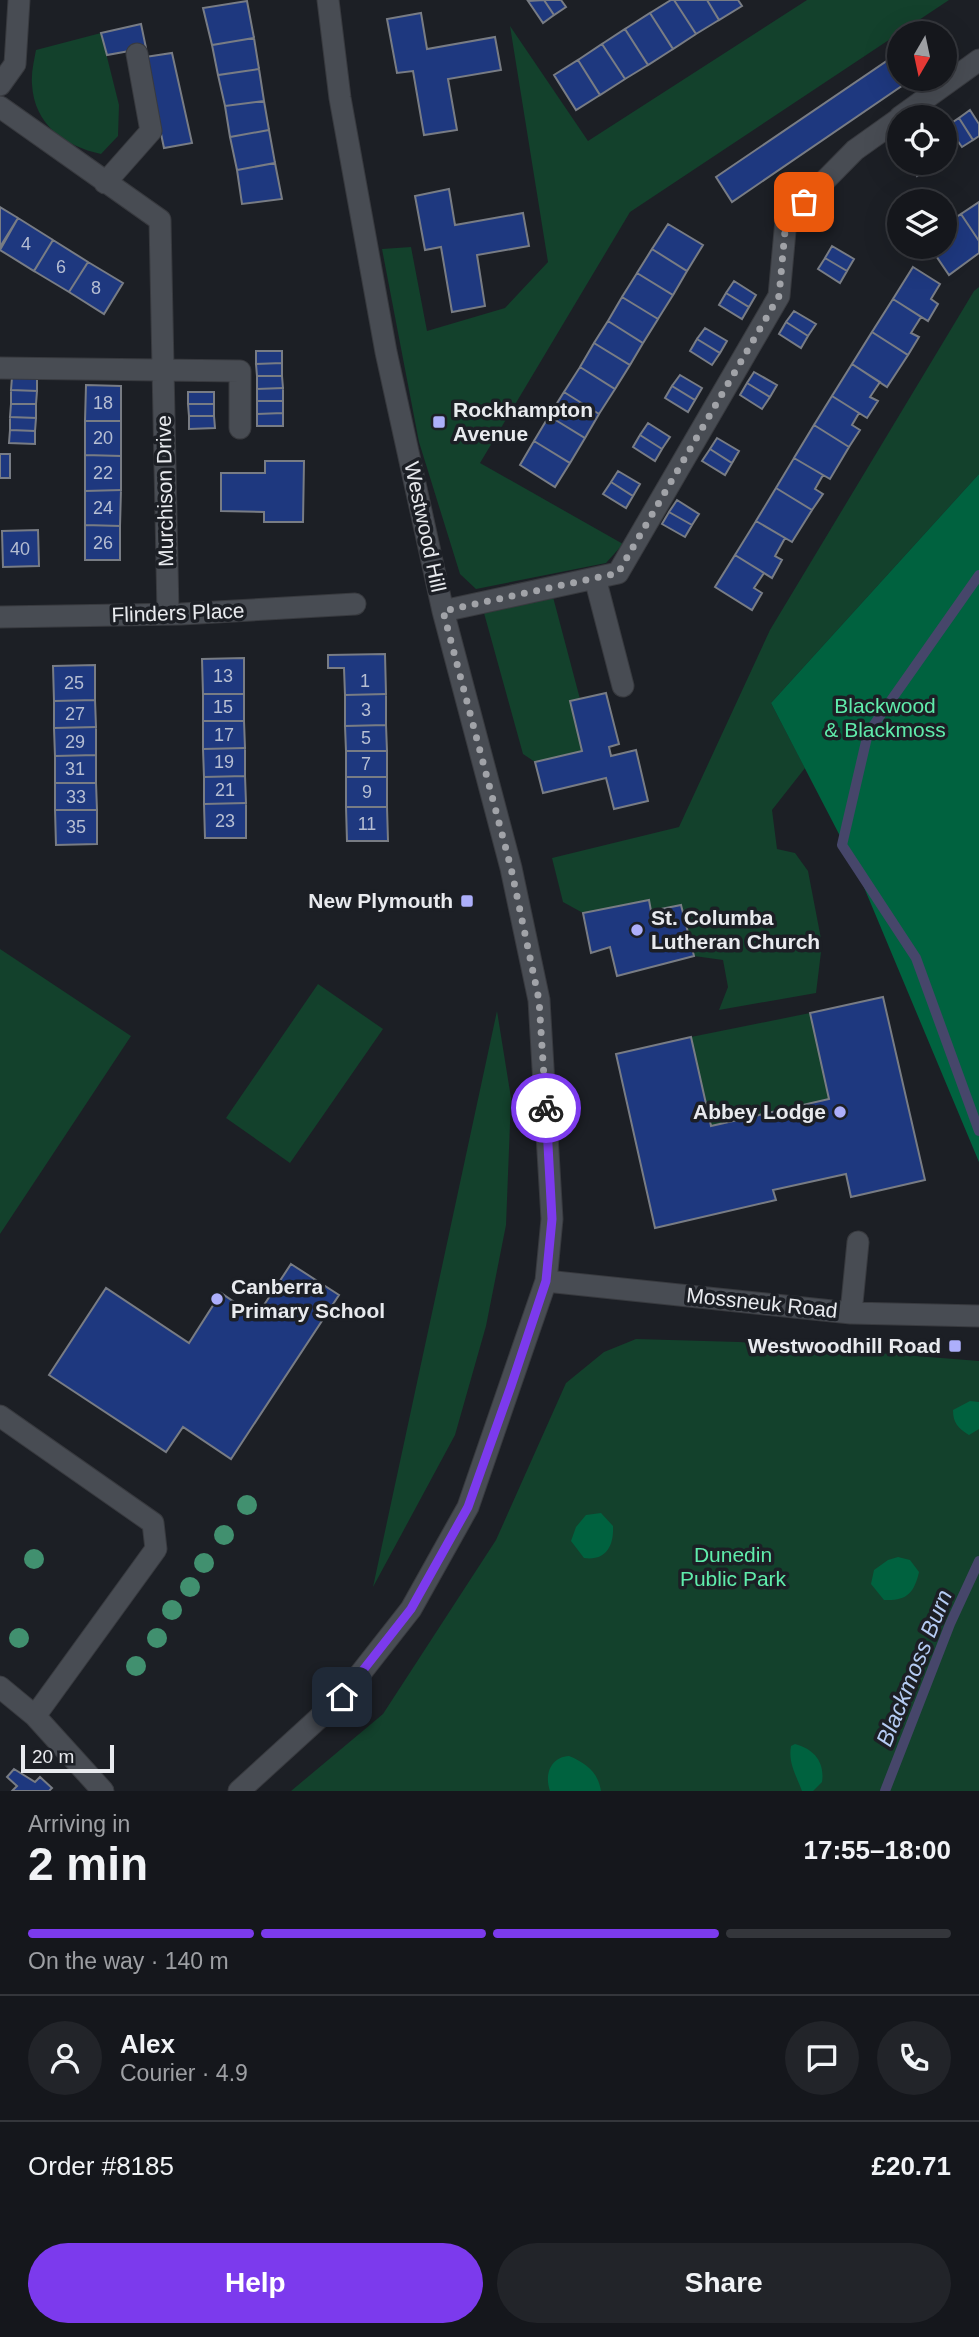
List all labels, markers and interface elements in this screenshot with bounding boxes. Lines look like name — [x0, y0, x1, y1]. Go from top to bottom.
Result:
north arrow — [887, 21, 957, 91]
map controls — [887, 21, 957, 259]
button: locate — [887, 105, 957, 175]
pin — [774, 172, 834, 232]
icon: bag — [785, 183, 823, 221]
button: layers — [887, 189, 957, 259]
house number: 4 — [21, 234, 31, 254]
house number: 6 — [56, 257, 66, 277]
house number: 8 — [91, 278, 101, 298]
house number: 18 — [93, 393, 113, 413]
place label: Rockhampton Avenue — [453, 398, 593, 445]
marker: Rockhampton Avenue — [431, 414, 447, 430]
street label: Murchison Drive — [152, 415, 177, 567]
house number: 20 — [93, 428, 113, 448]
street label: Westwood Hill — [400, 460, 451, 594]
house number: 22 — [93, 463, 113, 483]
house number: 24 — [93, 498, 113, 518]
house number: 26 — [93, 533, 113, 553]
house number: 40 — [10, 539, 30, 559]
street label: Flinders Place — [111, 599, 245, 626]
house number: 13 — [213, 666, 233, 686]
house number: 1 — [360, 671, 370, 691]
house number: 25 — [64, 673, 84, 693]
park label: Blackwood & Blackmoss — [824, 694, 946, 741]
house number: 15 — [213, 697, 233, 717]
house number: 3 — [361, 700, 371, 720]
house number: 27 — [65, 704, 85, 724]
house number: 17 — [214, 725, 234, 745]
house number: 5 — [361, 728, 371, 748]
house number: 29 — [65, 732, 85, 752]
house number: 19 — [214, 752, 234, 772]
house number: 7 — [361, 754, 371, 774]
house number: 31 — [65, 759, 85, 779]
house number: 21 — [215, 780, 235, 800]
house number: 9 — [362, 782, 372, 802]
house number: 33 — [66, 787, 86, 807]
house number: 23 — [215, 811, 235, 831]
house number: 11 — [358, 814, 376, 834]
house number: 35 — [66, 817, 86, 837]
place label: New Plymouth — [308, 889, 453, 912]
marker: New Plymouth — [459, 893, 475, 909]
place label: St. Columba Lutheran Church — [651, 906, 820, 953]
marker: St. Columba Lutheran Church — [629, 922, 645, 938]
courier — [511, 1073, 581, 1143]
icon: bike — [527, 1089, 565, 1127]
place label: Abbey Lodge — [693, 1100, 826, 1123]
marker: Abbey Lodge — [832, 1104, 848, 1120]
place label: Canberra Primary School — [231, 1275, 385, 1322]
street label: Mossneuk Road — [685, 1283, 839, 1322]
marker: Canberra Primary School — [209, 1291, 225, 1307]
place label: Westwoodhill Road — [748, 1334, 941, 1357]
marker: Westwoodhill Road — [947, 1338, 963, 1354]
park label: Dunedin Public Park — [680, 1543, 787, 1590]
water label: Blackmoss Burn — [871, 1586, 957, 1750]
pin — [312, 1667, 372, 1727]
icon: home — [323, 1678, 361, 1716]
scale bar — [21, 1742, 114, 1774]
text: 20 m — [32, 1746, 74, 1767]
text: Arriving in — [28, 1811, 130, 1837]
text: 17:55–18:00 — [804, 1835, 951, 1865]
text: 2 min — [28, 1838, 148, 1890]
text: On the way · 140 m — [28, 1948, 229, 1974]
button: person — [28, 2021, 102, 2095]
button: chat — [785, 2021, 859, 2095]
button: phone — [877, 2021, 951, 2095]
text: Alex — [120, 2029, 175, 2059]
text: Courier · 4.9 — [120, 2060, 248, 2086]
text: Order #8185 — [28, 2151, 174, 2181]
text: £20.71 — [871, 2151, 951, 2181]
button: Help — [28, 2243, 483, 2323]
button: Share — [497, 2243, 951, 2323]

